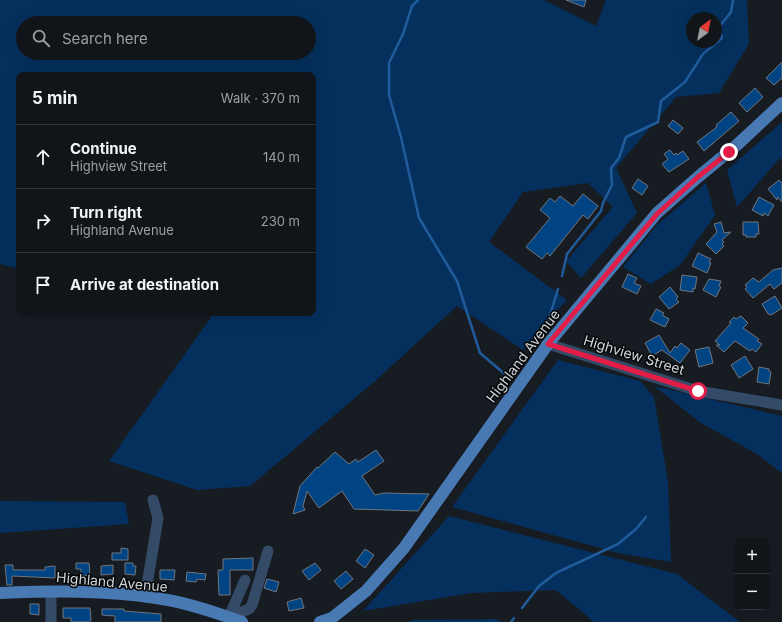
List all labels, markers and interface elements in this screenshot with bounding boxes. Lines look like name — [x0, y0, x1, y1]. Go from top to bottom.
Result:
north arrow — [686, 12, 722, 48]
search box — [16, 16, 316, 60]
icon: search — [30, 27, 52, 49]
text: Search here — [62, 29, 148, 48]
text: 5 min — [32, 88, 78, 108]
text: Walk · 370 m — [221, 90, 300, 106]
text: Continue — [70, 139, 137, 158]
route end — [720, 143, 738, 161]
icon: ahead — [32, 146, 54, 168]
text: 140 m — [263, 149, 300, 165]
text: Highview Street — [70, 158, 167, 174]
text: Turn right — [70, 203, 142, 222]
icon: right — [32, 210, 54, 232]
text: 230 m — [261, 213, 300, 229]
text: Highland Avenue — [70, 222, 174, 238]
icon: arrive — [32, 274, 54, 296]
text: Arrive at destination — [70, 275, 219, 294]
street label: Highland Avenue — [482, 306, 563, 405]
street label: Highview Street — [582, 331, 687, 378]
route start — [689, 382, 707, 400]
map controls — [734, 538, 770, 610]
button: + — [734, 538, 770, 574]
street label: Highland Avenue — [56, 568, 169, 595]
button: − — [734, 574, 770, 610]

